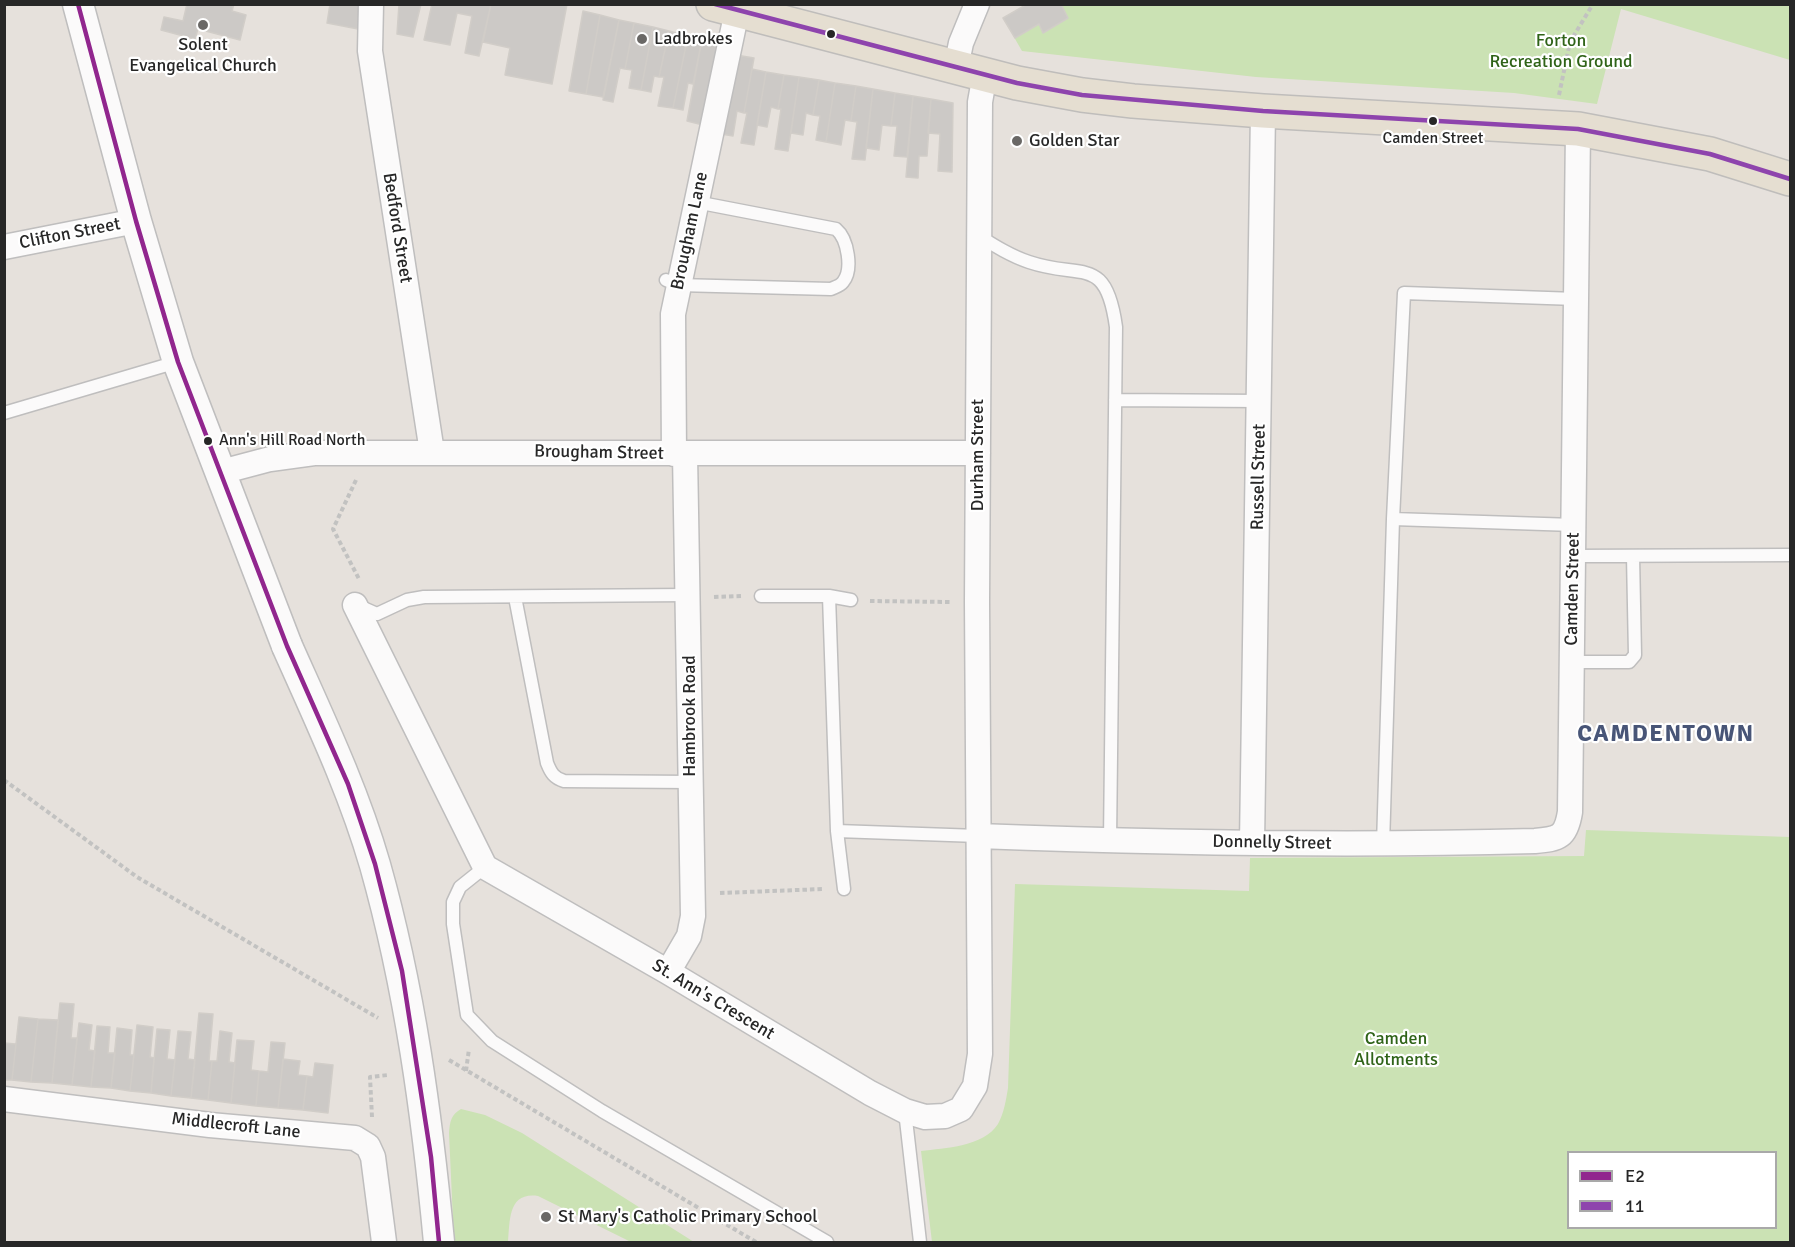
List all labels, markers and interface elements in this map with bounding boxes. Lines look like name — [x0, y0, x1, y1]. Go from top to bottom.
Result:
marker: Solent Evangelical Church — [196, 18, 210, 32]
place label: Ladbrokes — [654, 28, 733, 50]
unlabelled marker — [825, 28, 837, 40]
park label: Forton Recreation Ground — [1489, 30, 1633, 72]
marker: Ladbrokes — [635, 32, 649, 46]
place label: Solent Evangelical Church — [129, 34, 277, 76]
marker: Camden Street — [1427, 115, 1439, 127]
place label: Camden Street — [1383, 129, 1483, 149]
place label: Golden Star — [1029, 130, 1119, 152]
marker: Golden Star — [1010, 134, 1024, 148]
street label: Brougham Lane — [667, 170, 713, 292]
street label: Bedford Street — [378, 171, 416, 285]
street label: Clifton Street — [18, 214, 122, 254]
street label: Durham Street — [967, 399, 989, 511]
street label: Russell Street — [1247, 424, 1271, 530]
place label: Ann's Hill Road North — [219, 431, 365, 451]
marker: Ann's Hill Road North — [202, 435, 214, 447]
street label: Brougham Street — [534, 441, 664, 465]
street label: Camden Street — [1561, 532, 1585, 646]
street label: Hambrook Road — [679, 655, 701, 777]
district label: CAMDENTOWN — [1577, 721, 1755, 749]
street label: Donnelly Street — [1212, 831, 1332, 855]
street label: St. Ann's Crescent — [648, 955, 778, 1045]
park label: Camden Allotments — [1354, 1028, 1438, 1070]
street label: Middlecroft Lane — [170, 1108, 302, 1144]
legend — [1567, 1151, 1777, 1229]
text: E2 — [1625, 1165, 1645, 1187]
text: 11 — [1625, 1195, 1644, 1217]
place label: St Mary's Catholic Primary School — [558, 1206, 818, 1228]
marker: St Mary's Catholic Primary School — [539, 1210, 553, 1224]

